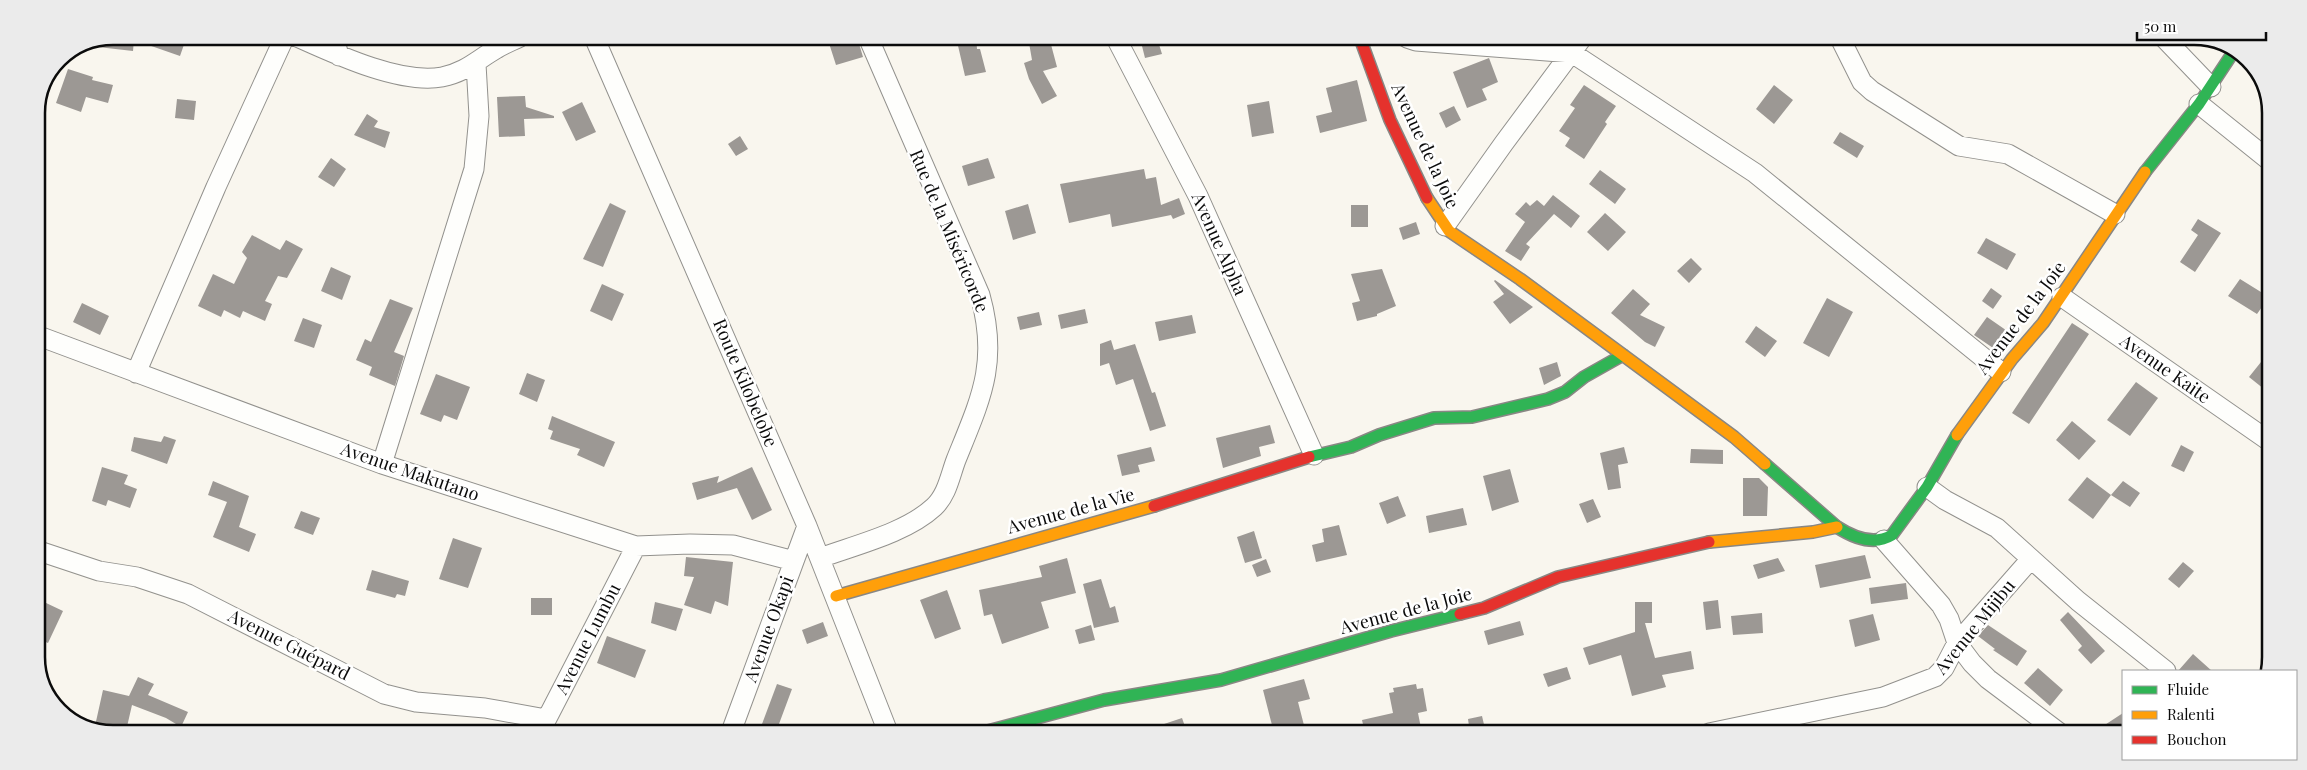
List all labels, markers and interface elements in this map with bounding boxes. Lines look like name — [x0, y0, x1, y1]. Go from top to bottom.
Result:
scale bar — [2137, 10, 2266, 42]
text: 50 m — [2144, 16, 2177, 36]
street label: Avenue de la Joie — [1386, 78, 1465, 212]
street label: Rue de la Miséricorde — [905, 145, 995, 316]
street label: Avenue Alpha — [1186, 188, 1253, 299]
street label: Avenue de la Joie — [1969, 256, 2071, 380]
street label: Route Kilobelobe — [708, 315, 784, 450]
street label: Avenue Kaite — [2115, 328, 2216, 408]
street label: Avenue Makutano — [337, 436, 483, 506]
street label: Avenue de la Vie — [1004, 482, 1137, 539]
street label: Avenue Okapi — [737, 572, 798, 686]
street label: Avenue Mijibu — [1928, 574, 2020, 680]
street label: Avenue Lumbu — [548, 578, 626, 699]
street label: Avenue de la Joie — [1336, 581, 1474, 639]
street label: Avenue Guépard — [224, 603, 355, 685]
legend — [2122, 670, 2297, 760]
text: Fluide — [2167, 679, 2209, 699]
text: Ralenti — [2167, 704, 2215, 724]
text: Bouchon — [2167, 729, 2227, 749]

